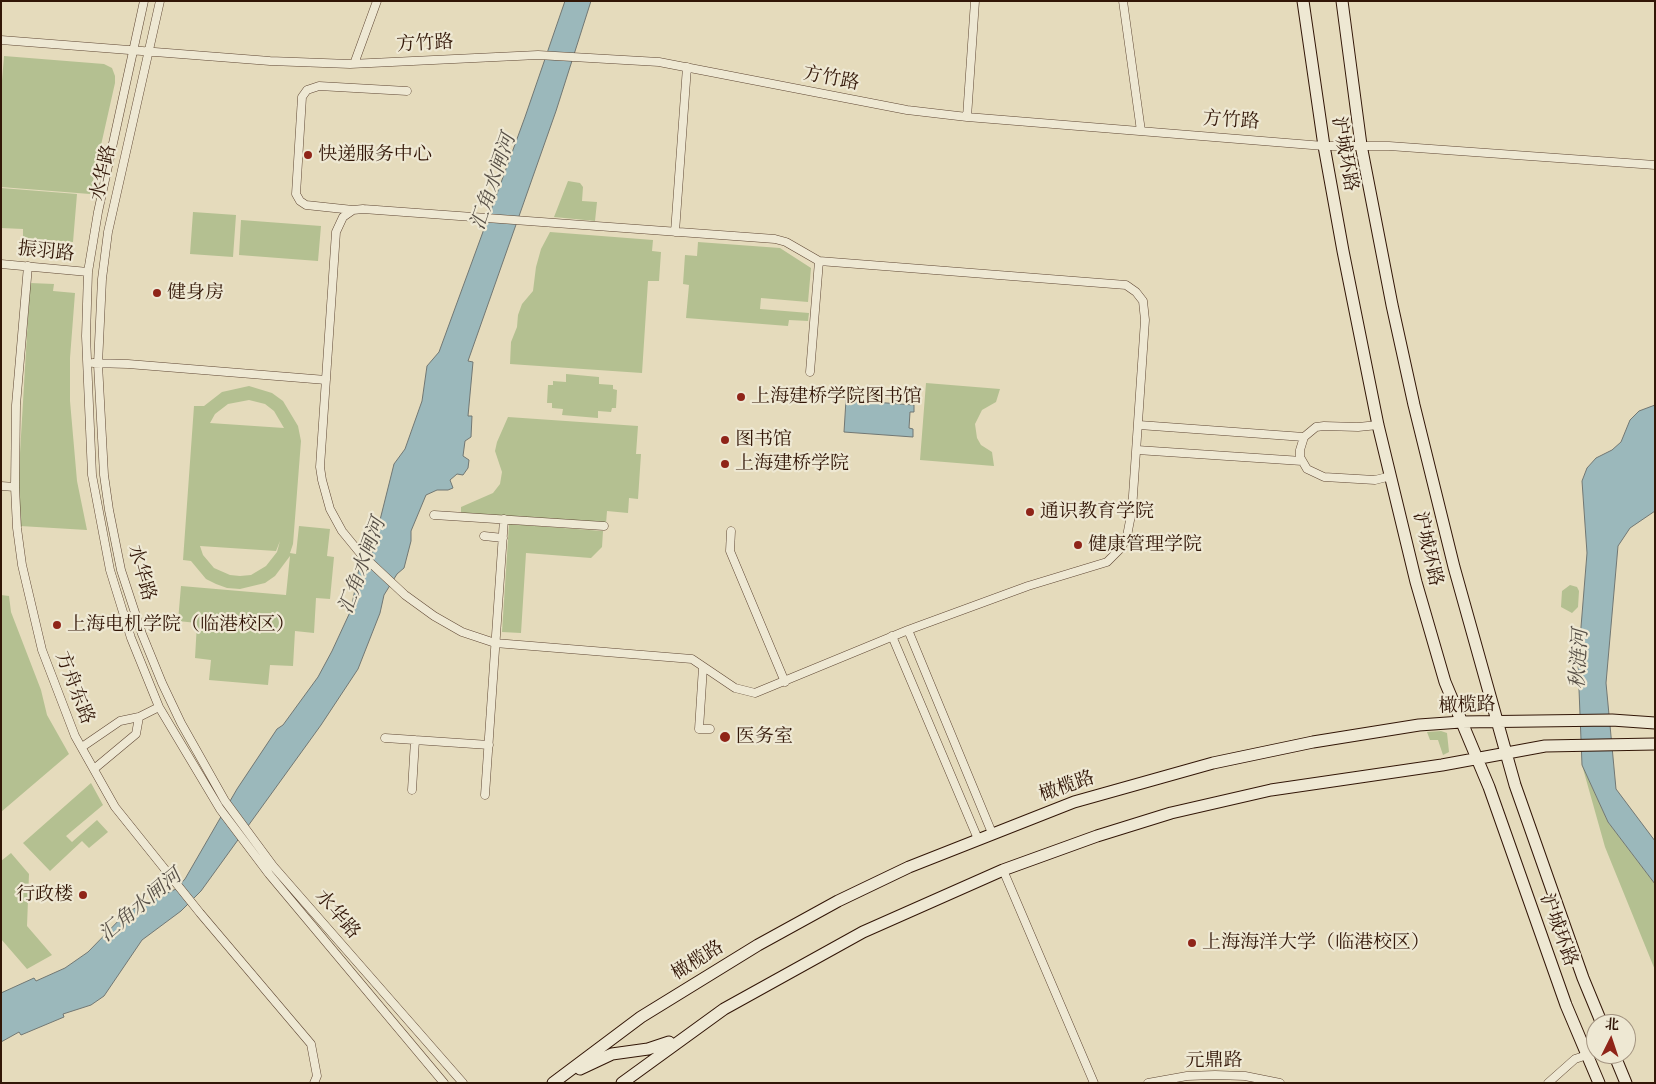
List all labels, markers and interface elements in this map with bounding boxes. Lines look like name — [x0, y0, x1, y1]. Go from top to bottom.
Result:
street label: 方竹路 — [396, 31, 454, 57]
street label: 方竹路 — [801, 62, 861, 96]
street label: 方竹路 — [1202, 108, 1260, 134]
street label: 沪城环路 — [1326, 115, 1362, 193]
water label: 汇角水闸河 — [466, 131, 522, 233]
street label: 水华路 — [86, 143, 122, 203]
place label: 快递服务中心 — [318, 144, 432, 166]
marker: 快递服务中心 — [302, 149, 314, 161]
street label: 振羽路 — [16, 238, 76, 266]
place label: 健身房 — [167, 282, 224, 304]
marker: 健身房 — [151, 287, 163, 299]
place label: 上海建桥学院图书馆 — [751, 386, 922, 408]
marker: 上海建桥学院图书馆 — [735, 391, 747, 403]
place label: 图书馆 — [735, 429, 792, 451]
marker: 图书馆 — [719, 434, 731, 446]
place label: 上海建桥学院 — [735, 453, 849, 475]
marker: 上海建桥学院 — [719, 458, 731, 470]
place label: 通识教育学院 — [1040, 501, 1154, 523]
marker: 通识教育学院 — [1024, 506, 1036, 518]
street label: 沪城环路 — [1407, 509, 1447, 589]
water label: 汇角水闸河 — [335, 515, 391, 617]
place label: 健康管理学院 — [1088, 534, 1202, 556]
marker: 健康管理学院 — [1072, 539, 1084, 551]
street label: 水华路 — [122, 542, 160, 604]
place label: 上海电机学院（临港校区） — [67, 614, 295, 636]
marker: 上海电机学院（临港校区） — [51, 619, 63, 631]
water label: 秋涟河 — [1566, 628, 1594, 690]
street label: 方舟东路 — [50, 648, 98, 728]
street label: 橄榄路 — [1438, 694, 1496, 718]
place label: 医务室 — [736, 726, 793, 748]
marker: 医务室 — [718, 730, 732, 744]
street label: 橄榄路 — [1036, 767, 1098, 807]
water label: 汇角水闸河 — [95, 865, 187, 947]
place label: 行政楼 — [16, 884, 73, 906]
street label: 水华路 — [310, 886, 364, 944]
marker: 行政楼 — [77, 889, 89, 901]
street label: 沪城环路 — [1534, 890, 1582, 970]
place label: 上海海洋大学（临港校区） — [1202, 932, 1430, 954]
street label: 橄榄路 — [668, 936, 728, 986]
marker: 上海海洋大学（临港校区） — [1186, 937, 1198, 949]
north arrow — [1586, 1014, 1636, 1064]
text: 北 — [1604, 1015, 1620, 1035]
street label: 元鼎路 — [1186, 1050, 1242, 1072]

